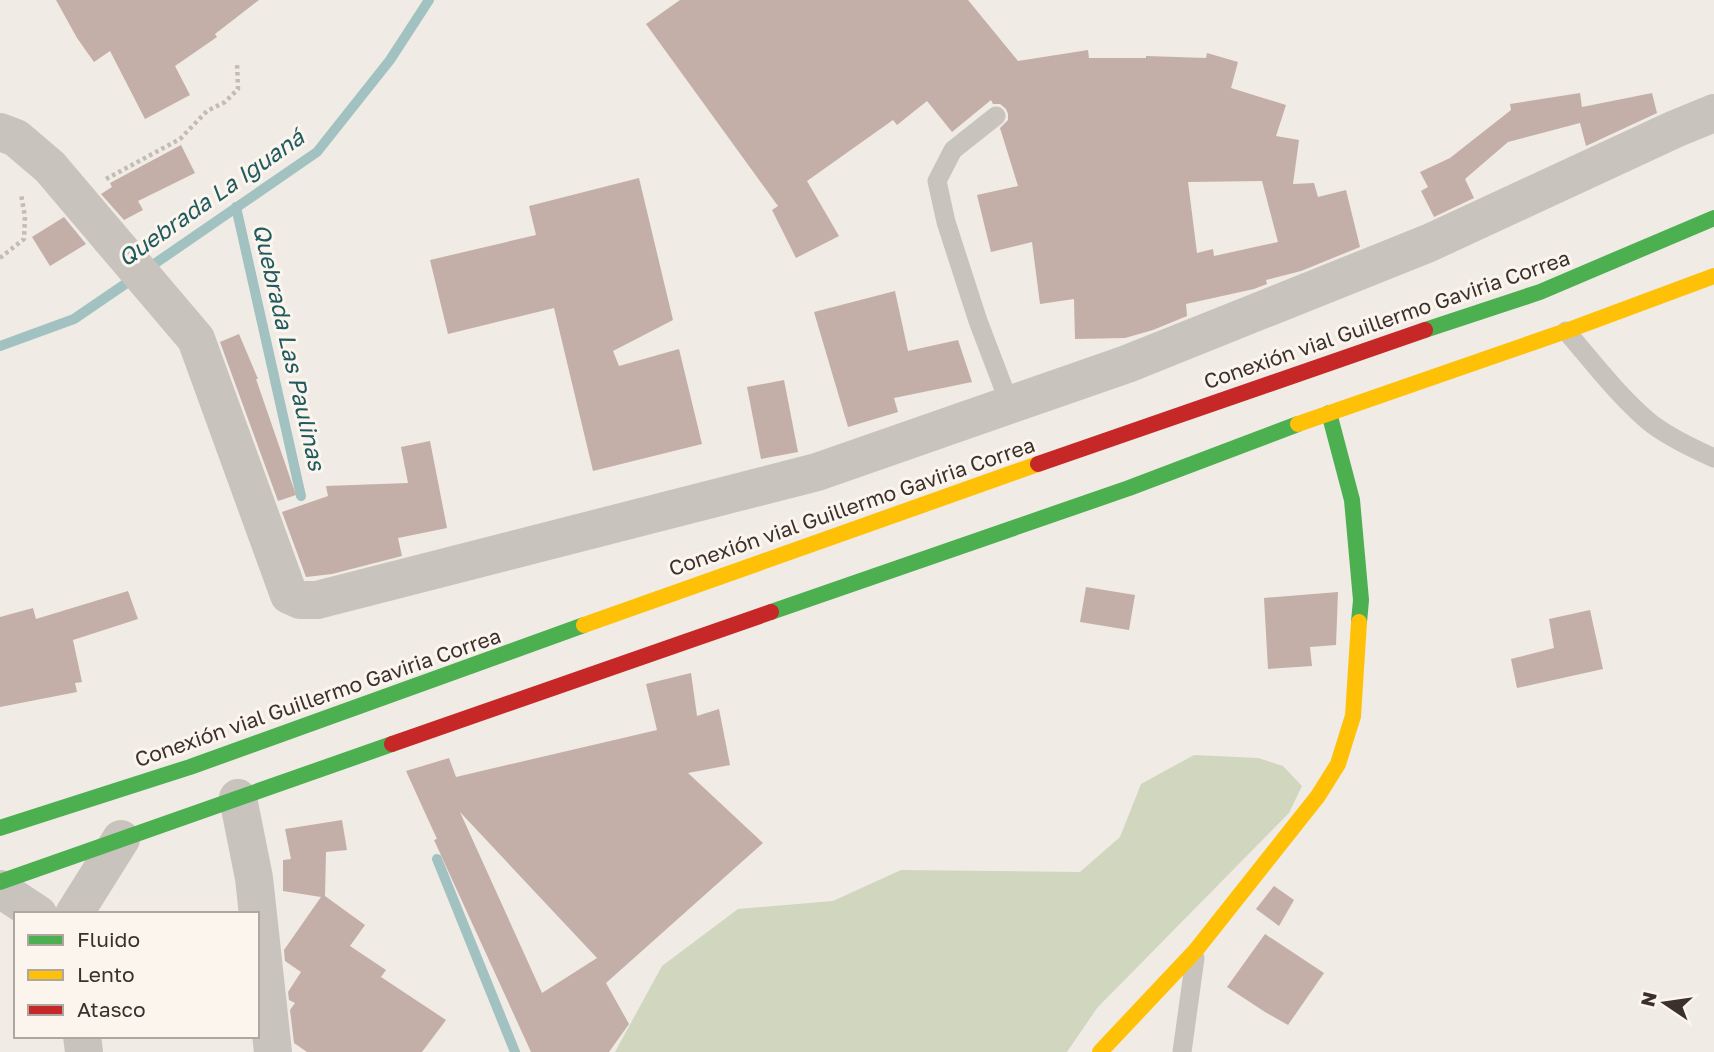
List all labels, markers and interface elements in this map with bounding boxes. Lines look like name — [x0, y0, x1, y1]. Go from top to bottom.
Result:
water label: Quebrada La Iguaná — [112, 121, 311, 272]
water label: Quebrada Las Paulinas — [248, 221, 332, 473]
street label: Conexión vial Guillermo Gaviria Correa — [1200, 244, 1573, 394]
street label: Conexión vial Guillermo Gaviria Correa — [665, 431, 1038, 581]
street label: Conexión vial Guillermo Gaviria Correa — [131, 622, 504, 772]
legend — [14, 912, 259, 1038]
text: Fluido — [77, 926, 140, 952]
text: Lento — [77, 961, 135, 987]
north arrow — [1630, 968, 1700, 1038]
text: N — [1635, 989, 1661, 1009]
text: Atasco — [77, 996, 146, 1022]

